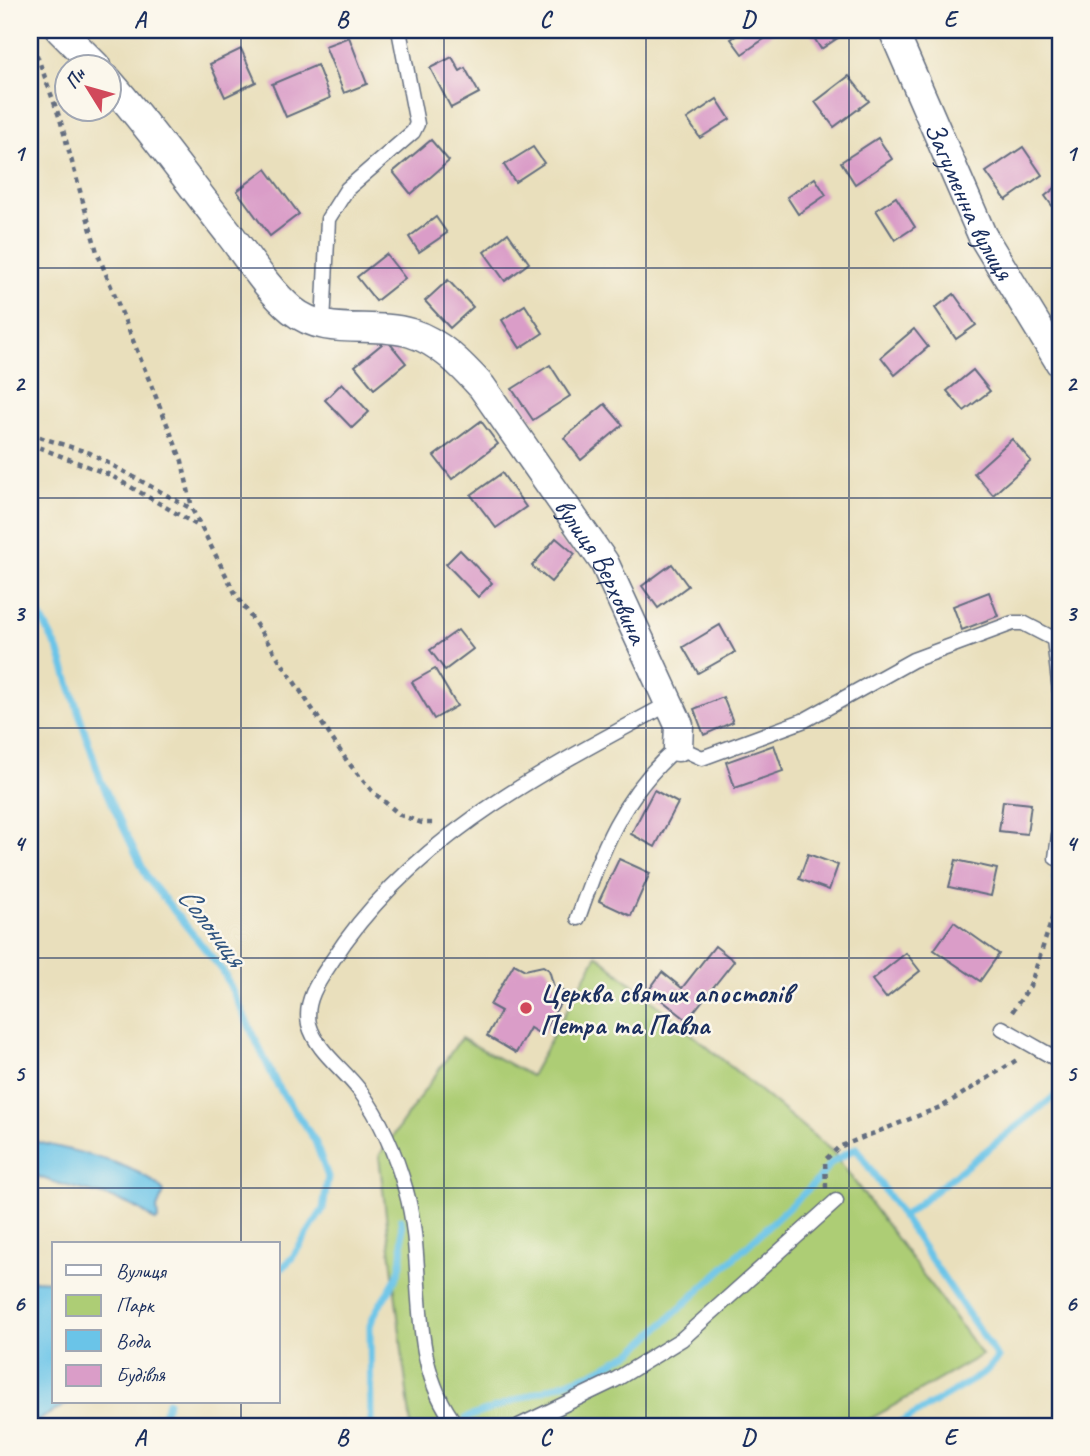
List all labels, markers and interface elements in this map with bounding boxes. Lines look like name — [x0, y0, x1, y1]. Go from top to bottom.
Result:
text: A — [134, 5, 148, 34]
text: B — [336, 5, 350, 34]
text: C — [540, 5, 554, 34]
text: D — [741, 5, 757, 34]
text: E — [944, 5, 960, 34]
north arrow — [52, 52, 122, 122]
text: Пн — [60, 62, 92, 94]
street label: Загуменна вулиця — [917, 116, 1023, 287]
text: 1 — [14, 139, 27, 168]
text: 1 — [1066, 139, 1079, 168]
text: 2 — [14, 369, 27, 398]
text: 2 — [1066, 369, 1079, 398]
street label: вулиця Верховина — [547, 491, 657, 650]
text: 3 — [14, 599, 27, 628]
text: 3 — [1066, 599, 1079, 628]
text: 4 — [14, 829, 27, 858]
text: 4 — [1066, 829, 1079, 858]
water label: Солониця — [170, 878, 257, 977]
place label: Церква святих апостолів Петра та Павла — [540, 975, 798, 1042]
marker: Церква святих апостолів Петра та Павла — [518, 1000, 534, 1016]
text: 5 — [14, 1059, 26, 1088]
text: 5 — [1066, 1059, 1078, 1088]
legend — [52, 1242, 280, 1404]
text: Вулиця — [116, 1258, 167, 1284]
text: 6 — [14, 1289, 27, 1318]
text: 6 — [1066, 1289, 1079, 1318]
text: Парк — [116, 1292, 156, 1318]
text: Вода — [116, 1328, 152, 1354]
text: Будівля — [116, 1362, 166, 1388]
text: A — [134, 1423, 148, 1452]
text: B — [336, 1423, 350, 1452]
text: C — [540, 1423, 554, 1452]
text: D — [741, 1423, 757, 1452]
text: E — [944, 1423, 960, 1452]

